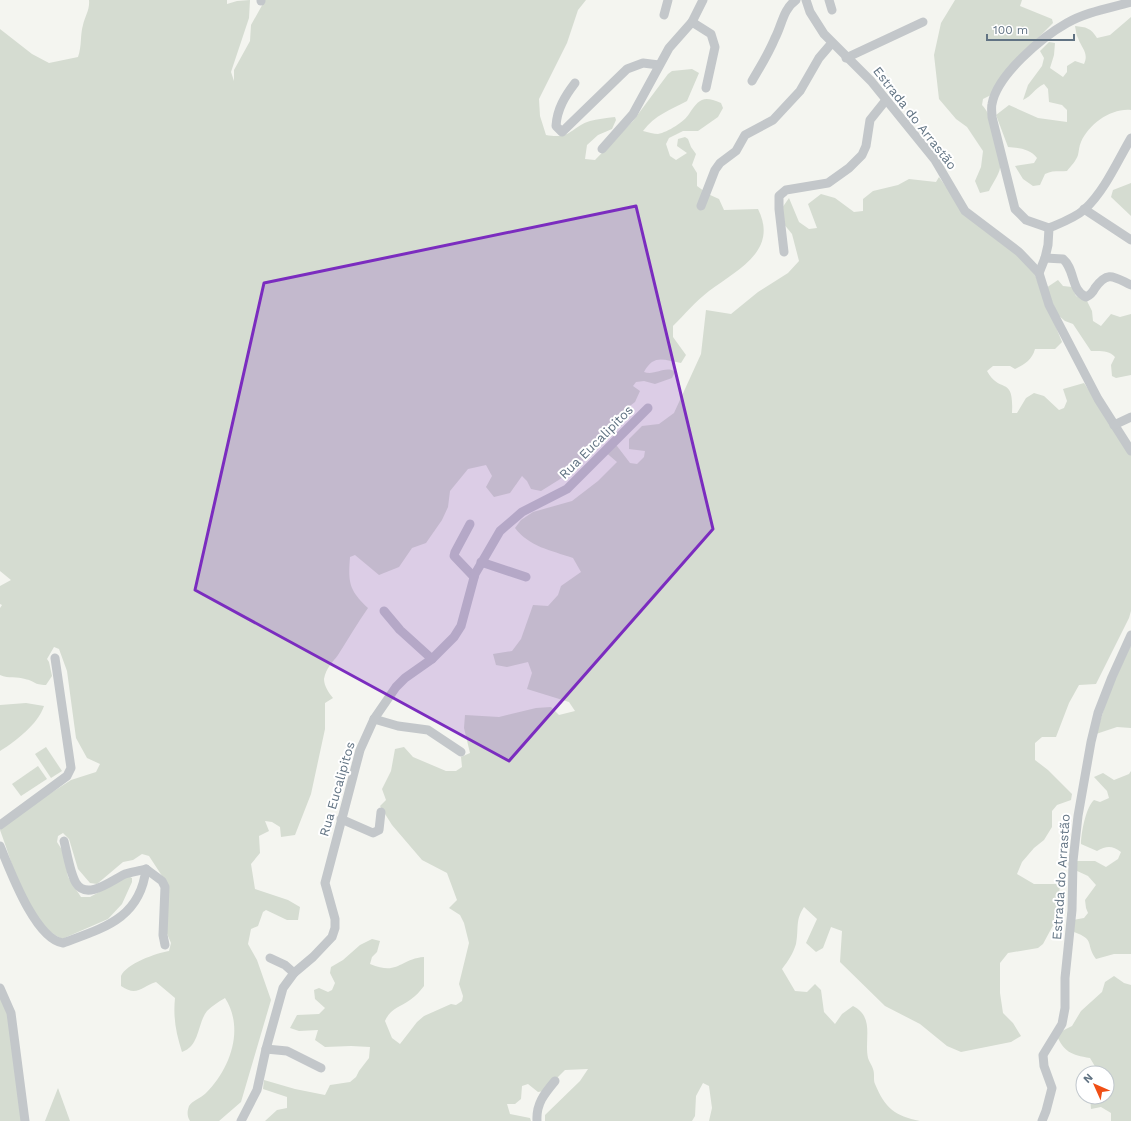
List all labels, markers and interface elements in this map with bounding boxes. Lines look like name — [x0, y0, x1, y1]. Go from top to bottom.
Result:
scale bar — [987, 16, 1074, 42]
text: 100 m — [993, 23, 1028, 37]
street label: Estrada do Arrastão — [870, 64, 960, 173]
street label: Rua Eucalipitos — [556, 402, 636, 482]
street label: Rua Eucalipitos — [316, 740, 358, 838]
street label: Estrada do Arrastão — [1049, 813, 1073, 941]
north arrow — [1075, 1065, 1115, 1105]
text: N — [1081, 1071, 1096, 1086]

